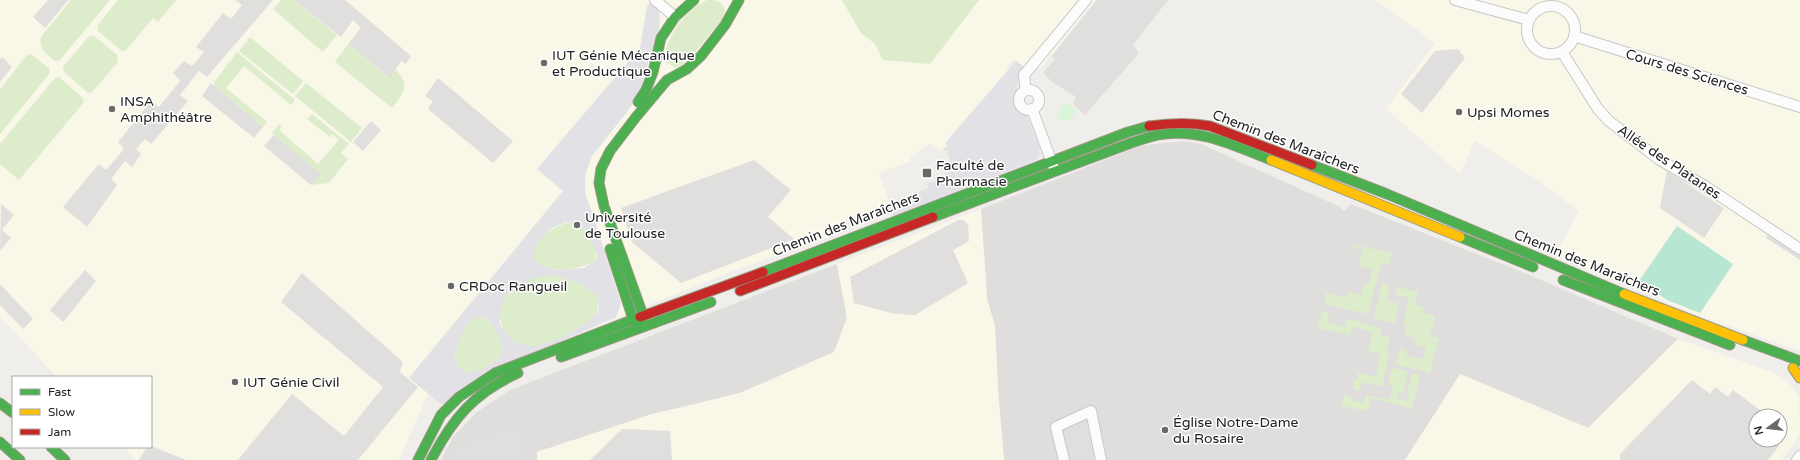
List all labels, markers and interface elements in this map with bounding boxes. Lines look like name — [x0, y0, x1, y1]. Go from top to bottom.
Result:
street label: Cours des Sciences — [1624, 45, 1751, 99]
place label: IUT Génie Mécanique et Productique — [552, 47, 695, 80]
marker: IUT Génie Mécanique et Productique — [539, 58, 549, 68]
place label: INSA Amphithéâtre — [120, 93, 212, 126]
marker: INSA Amphithéâtre — [107, 104, 117, 114]
place label: Upsi Momes — [1467, 104, 1550, 121]
street label: Chemin des Maraîchers — [1210, 106, 1362, 178]
marker: Upsi Momes — [1454, 107, 1464, 117]
street label: Allée des Platanes — [1614, 121, 1724, 203]
place label: Faculté de Pharmacie — [936, 157, 1007, 190]
marker: Faculté de Pharmacie — [921, 167, 933, 179]
street label: Chemin des Maraîchers — [770, 188, 922, 260]
place label: Université de Toulouse — [585, 209, 665, 242]
marker: Université de Toulouse — [572, 220, 582, 230]
street label: Chemin des Maraîchers — [1512, 226, 1663, 300]
place label: CRDoc Rangueil — [459, 278, 567, 295]
marker: CRDoc Rangueil — [446, 281, 456, 291]
place label: IUT Génie Civil — [243, 374, 339, 391]
legend — [12, 376, 152, 448]
marker: IUT Génie Civil — [230, 377, 240, 387]
text: Fast — [48, 385, 72, 399]
text: Slow — [48, 405, 75, 419]
north arrow — [1748, 408, 1788, 448]
place label: Église Notre-Dame du Rosaire — [1173, 414, 1299, 447]
text: Jam — [48, 425, 71, 439]
marker: Église Notre-Dame du Rosaire — [1160, 425, 1170, 435]
text: N — [1751, 425, 1766, 436]

